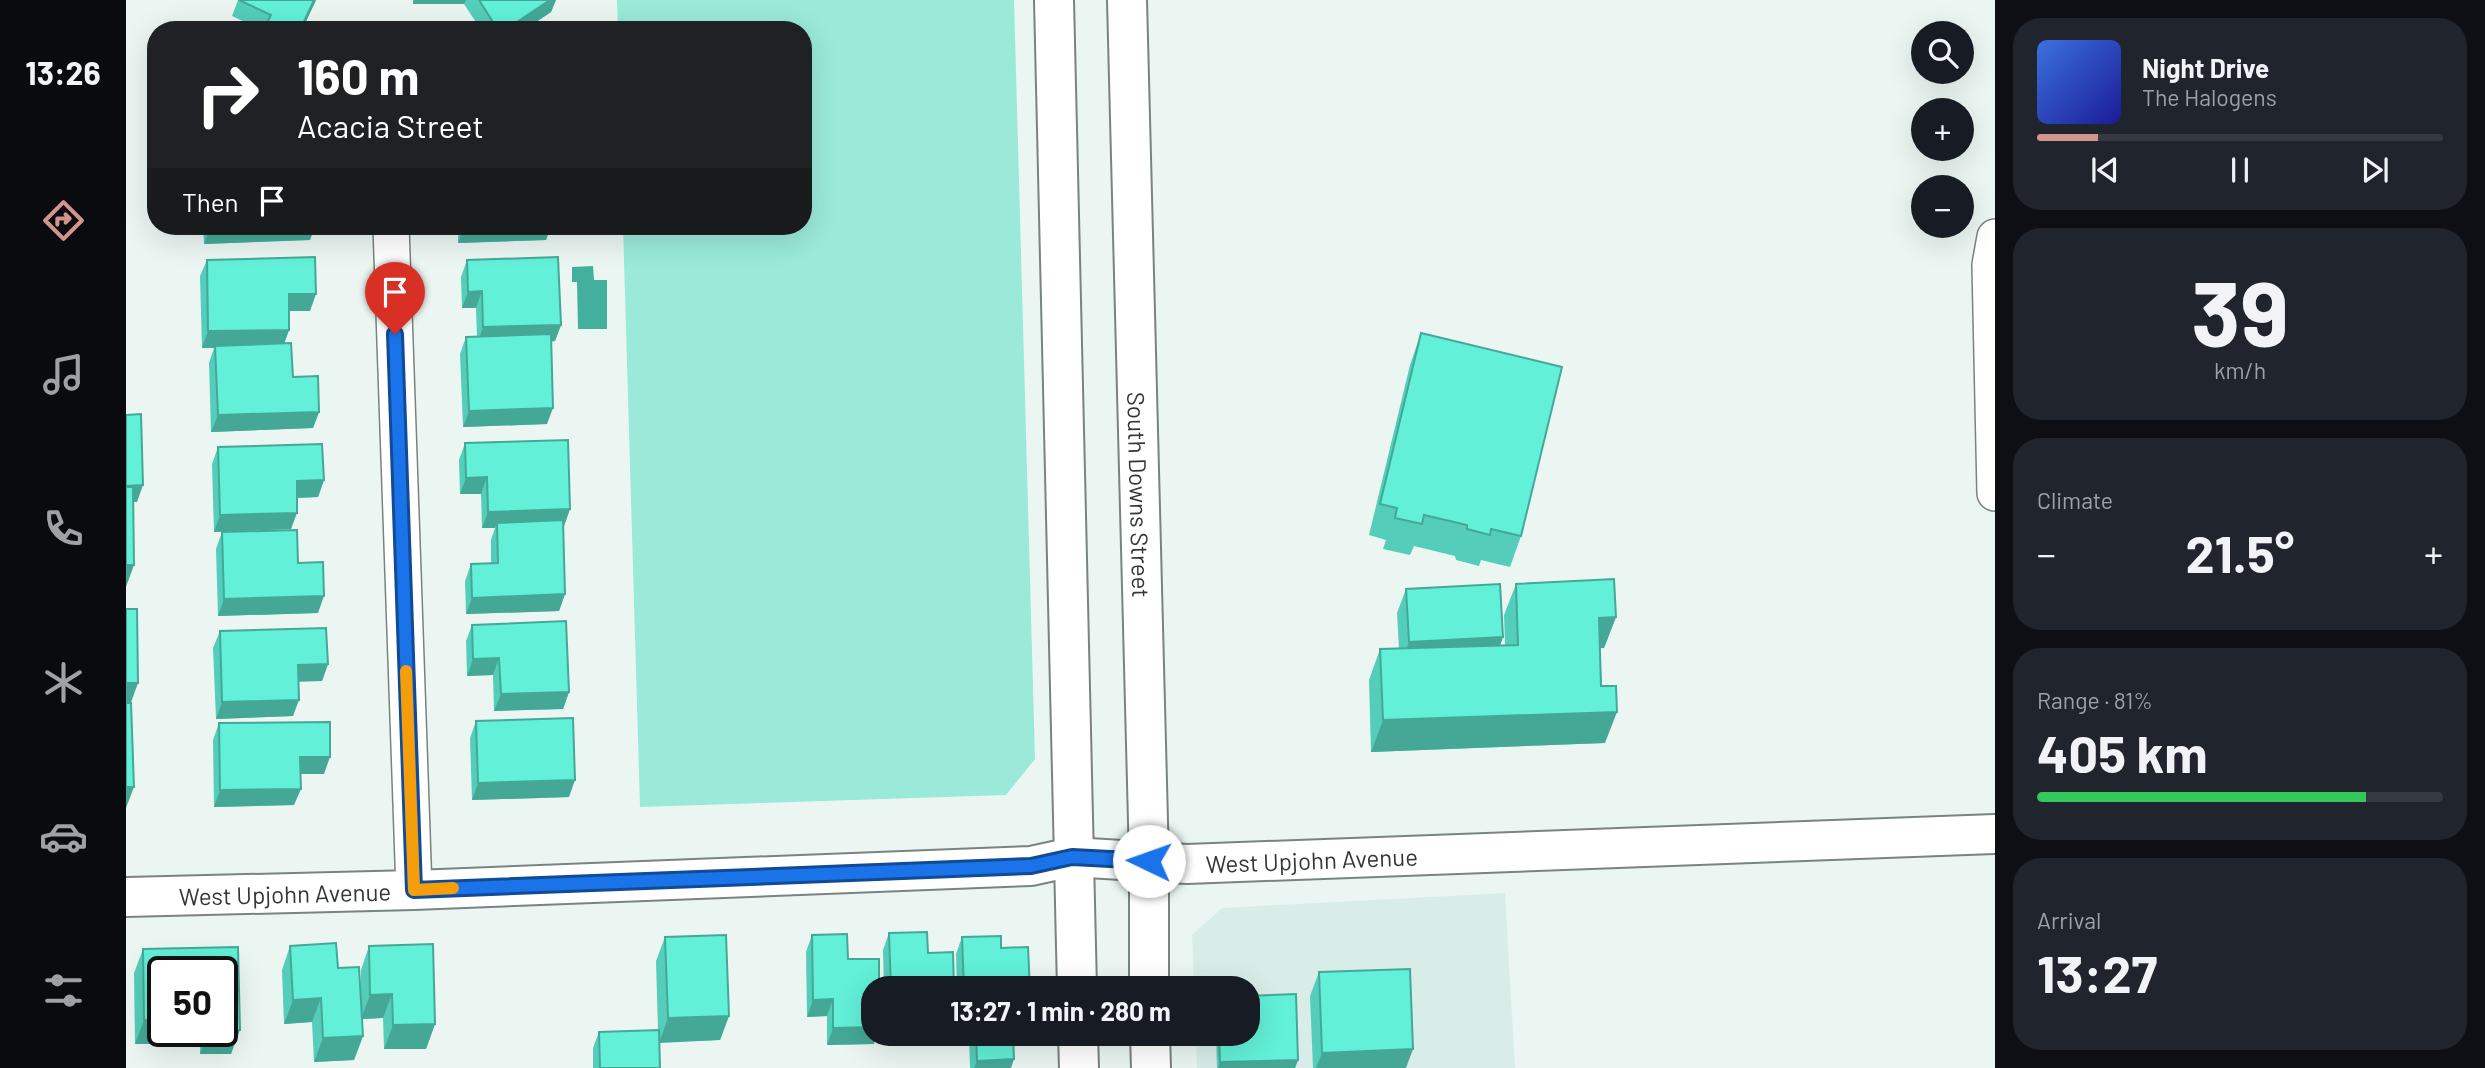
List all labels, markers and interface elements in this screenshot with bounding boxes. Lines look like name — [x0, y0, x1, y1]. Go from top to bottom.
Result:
map controls — [1911, 21, 1974, 238]
button: search — [1911, 21, 1974, 84]
text: 160 m — [297, 46, 419, 105]
icon: right — [182, 49, 273, 140]
text: Night Drive — [2142, 52, 2269, 83]
text: 13:26 — [25, 53, 101, 91]
text: The Halogens — [2142, 83, 2277, 111]
button: + — [1911, 98, 1974, 161]
text: Acacia Street — [297, 106, 484, 144]
icon: previous — [2086, 151, 2124, 189]
icon: pause — [2221, 151, 2259, 189]
icon: next — [2356, 151, 2394, 189]
button: − — [1911, 175, 1974, 238]
icon: arrive — [253, 182, 291, 220]
text: Then — [182, 186, 239, 217]
icon: directions — [39, 196, 88, 245]
text: 39 — [2191, 256, 2289, 365]
pin — [365, 262, 425, 334]
icon: arrive — [376, 273, 414, 311]
icon: music — [39, 350, 88, 399]
text: km/h — [2214, 356, 2266, 384]
street label: South Downs Street — [1123, 391, 1157, 598]
text: Climate — [2037, 486, 2113, 514]
icon: phone — [39, 504, 88, 553]
text: 21.5° — [2186, 521, 2294, 583]
text: − — [2037, 530, 2056, 576]
text: + — [2424, 530, 2443, 576]
icon: climate — [39, 658, 88, 707]
text: Range · 81% — [2037, 686, 2153, 714]
text: 405 km — [2037, 721, 2208, 783]
icon: car — [39, 812, 88, 861]
position arrow — [1112, 824, 1186, 898]
street label: West Upjohn Avenue — [1205, 841, 1418, 878]
street label: West Upjohn Avenue — [178, 876, 391, 910]
text: Arrival — [2037, 906, 2101, 934]
text: 13:27 — [2037, 941, 2157, 1003]
speed limit sign: 50 — [147, 956, 238, 1047]
icon: filters — [39, 966, 88, 1015]
text: 13:27 · 1 min · 280 m — [950, 995, 1171, 1026]

